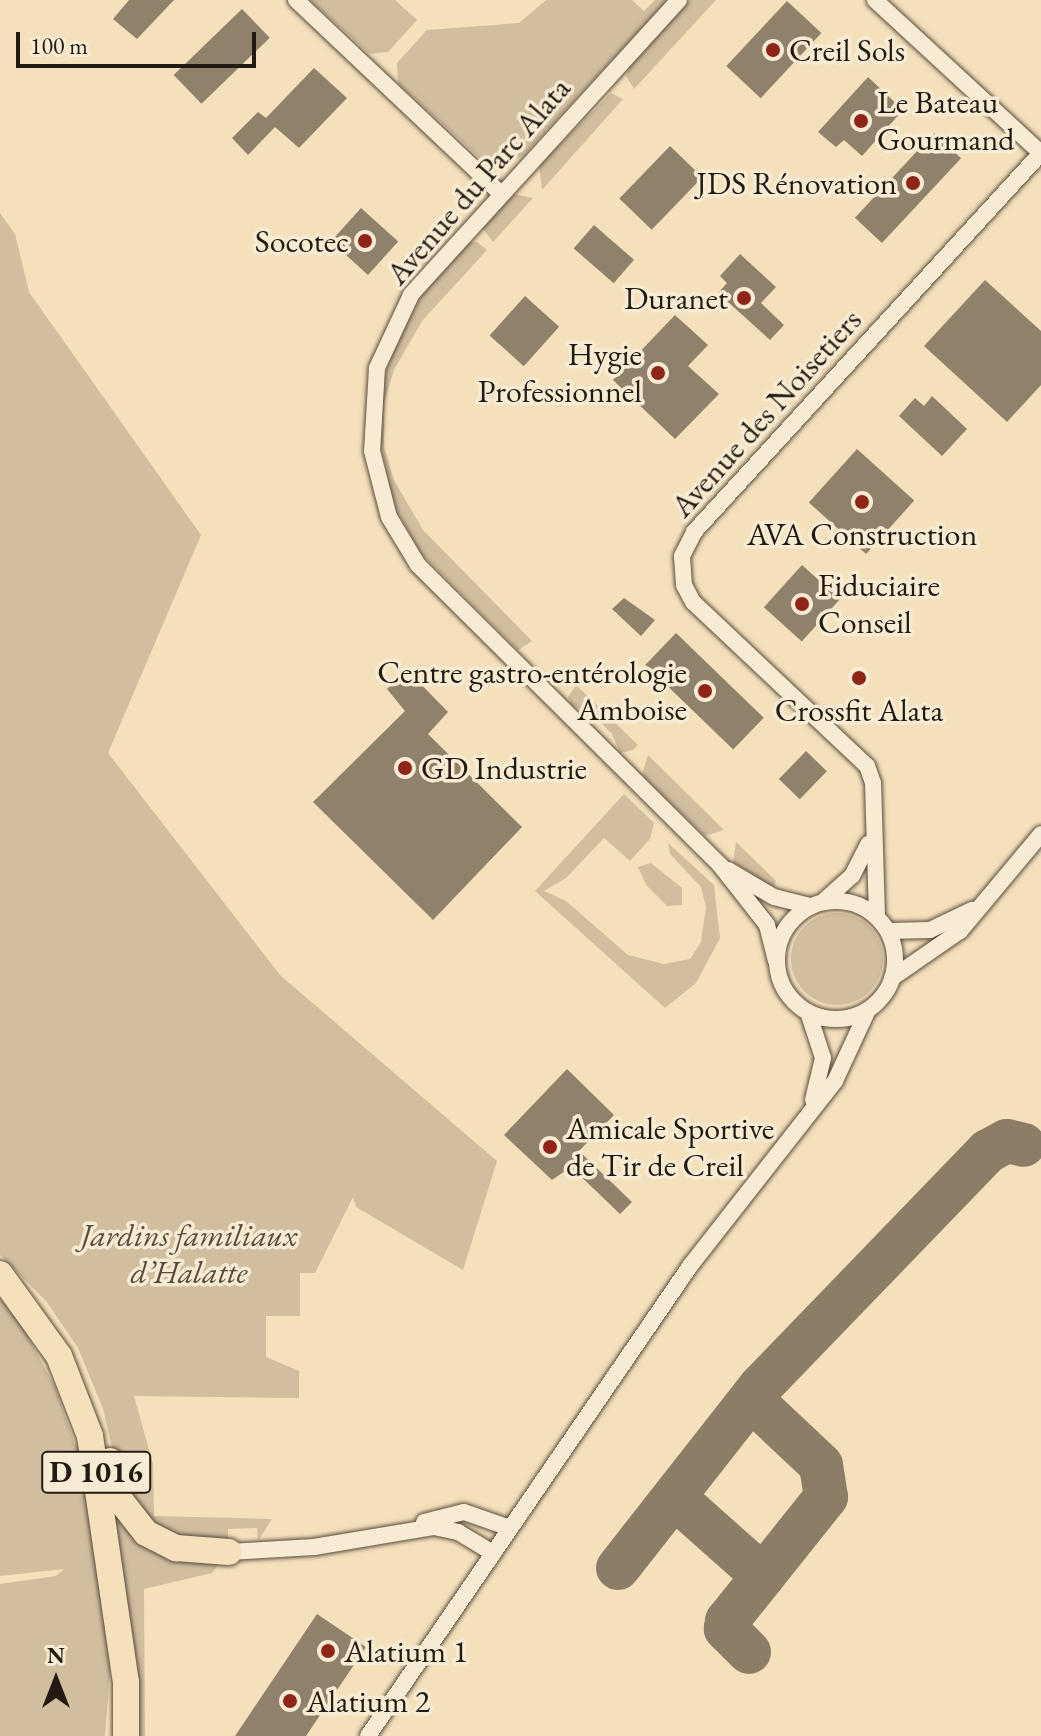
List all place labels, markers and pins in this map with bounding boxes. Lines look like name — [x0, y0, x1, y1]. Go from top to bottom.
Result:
place label: Creil Sols — [789, 31, 905, 69]
marker: Creil Sols — [764, 41, 782, 59]
place label: Le Bateau Gourmand — [877, 84, 1014, 159]
marker: Le Bateau Gourmand — [852, 112, 870, 130]
place label: JDS Rénovation — [696, 164, 897, 202]
marker: JDS Rénovation — [904, 174, 922, 192]
place label: Socotec — [255, 222, 349, 260]
marker: Socotec — [356, 232, 374, 250]
place label: Duranet — [624, 279, 728, 317]
marker: Duranet — [735, 289, 753, 307]
place label: Hygie Professionnel — [478, 336, 642, 411]
marker: Hygie Professionnel — [649, 364, 667, 382]
marker: AVA Construction — [853, 493, 871, 511]
place label: AVA Construction — [747, 515, 977, 553]
place label: Fiduciaire Conseil — [818, 567, 940, 642]
marker: Fiduciaire Conseil — [793, 595, 811, 613]
place label: Centre gastro-entérologie Amboise — [377, 654, 687, 729]
marker: Crossfit Alata — [850, 669, 868, 687]
marker: Centre gastro-entérologie Amboise — [694, 680, 716, 702]
place label: Crossfit Alata — [775, 691, 943, 729]
place label: GD Industrie — [421, 749, 587, 787]
marker: GD Industrie — [396, 759, 414, 777]
place label: Amicale Sportive de Tir de Creil — [566, 1110, 774, 1185]
marker: Amicale Sportive de Tir de Creil — [541, 1138, 559, 1156]
place label: Alatium 1 — [344, 1632, 468, 1670]
marker: Alatium 1 — [319, 1642, 337, 1660]
place label: Alatium 2 — [306, 1682, 430, 1720]
marker: Alatium 2 — [281, 1692, 299, 1710]

